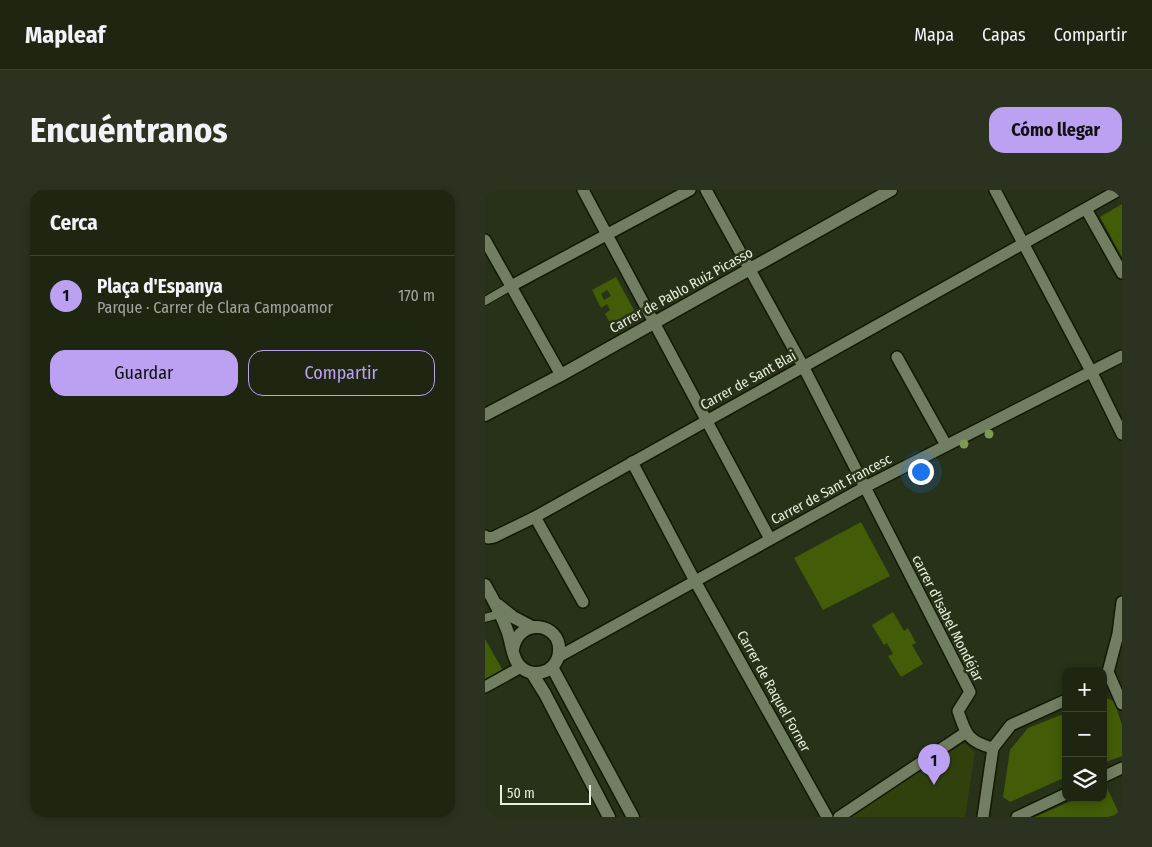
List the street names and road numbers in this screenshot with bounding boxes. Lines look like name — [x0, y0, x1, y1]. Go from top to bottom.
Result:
street label: Carrer de Pablo Ruiz Picasso — [607, 244, 756, 337]
street label: Carrer de Sant Blai — [697, 347, 799, 414]
street label: Carrer de Sant Francesc — [768, 450, 894, 528]
street label: carrer d'Isabel Mondéjar — [908, 552, 987, 684]
street label: Carrer de Raquel Forner — [733, 628, 814, 755]

